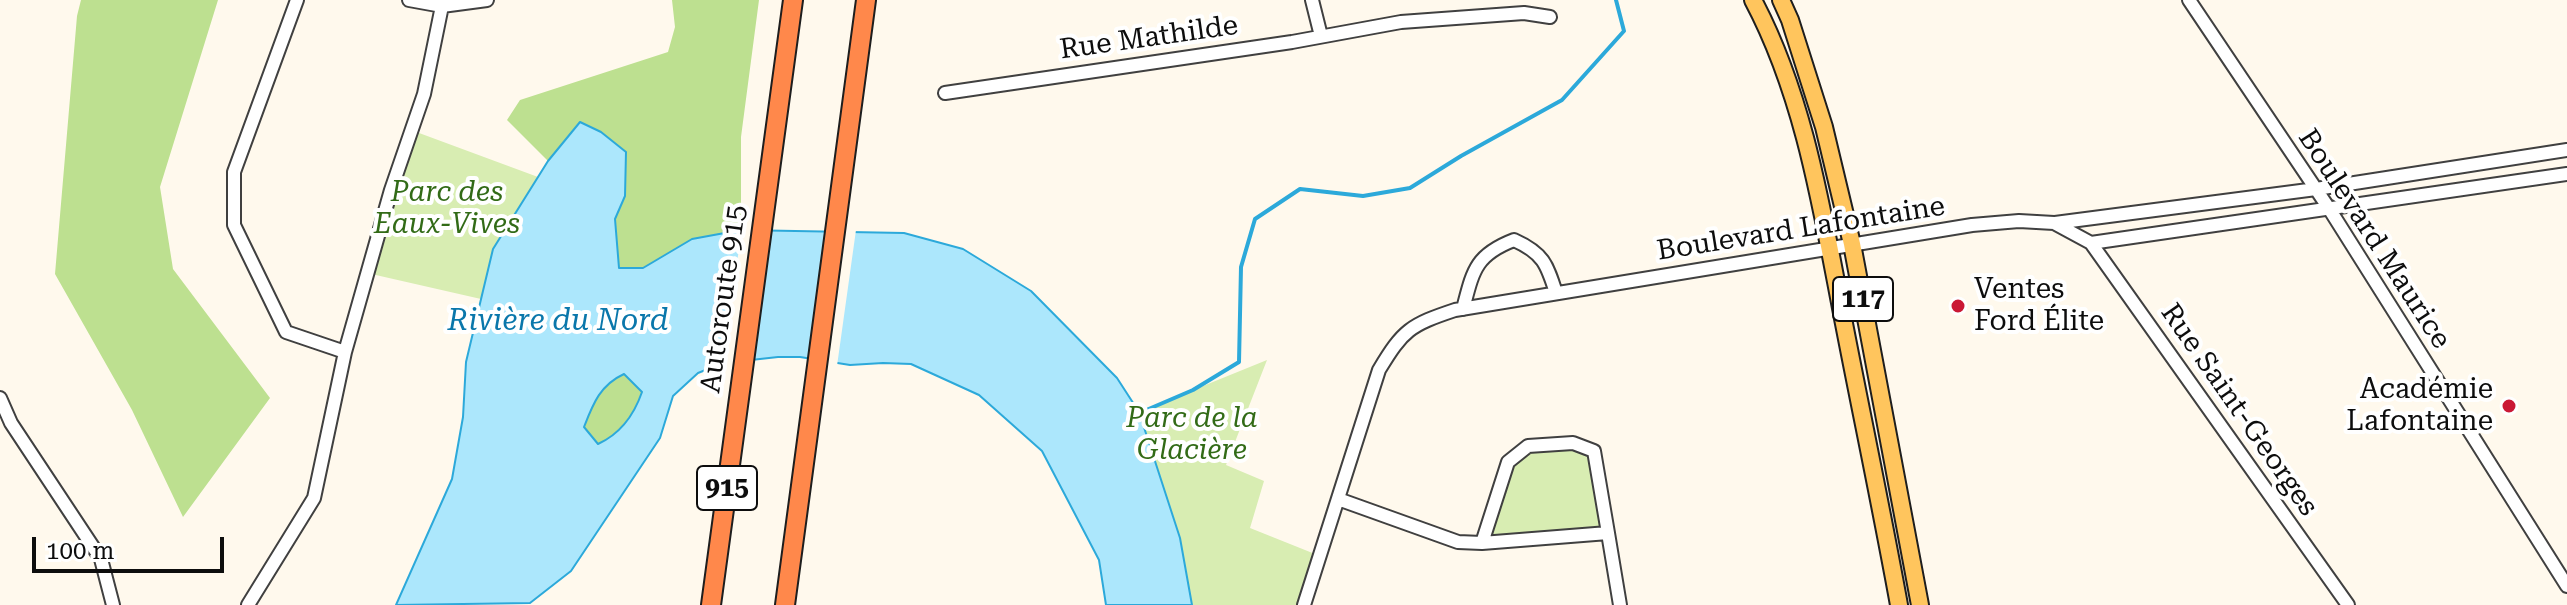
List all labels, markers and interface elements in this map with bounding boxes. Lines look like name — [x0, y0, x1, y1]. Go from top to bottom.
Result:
street label: Rue Mathilde — [1058, 9, 1240, 67]
street label: Boulevard Maurice — [2291, 123, 2457, 355]
park label: Parc des Eaux-Vives — [374, 176, 520, 242]
street label: Boulevard Lafontaine — [1655, 190, 1947, 268]
street label: Autoroute 915 — [694, 203, 754, 395]
place label: Ventes Ford Élite — [1974, 273, 2104, 339]
road number: 117 — [1833, 277, 1893, 321]
marker: Ventes Ford Élite — [1949, 297, 1967, 315]
street label: Rue Saint-Georges — [2153, 297, 2325, 523]
water label: Rivière du Nord — [448, 303, 668, 339]
place label: Académie Lafontaine — [2346, 373, 2493, 439]
marker: Académie Lafontaine — [2500, 397, 2518, 415]
park label: Parc de la Glacière — [1126, 402, 1258, 468]
road number: 915 — [697, 466, 757, 510]
scale bar — [36, 521, 228, 571]
text: 100 m — [46, 537, 114, 565]

